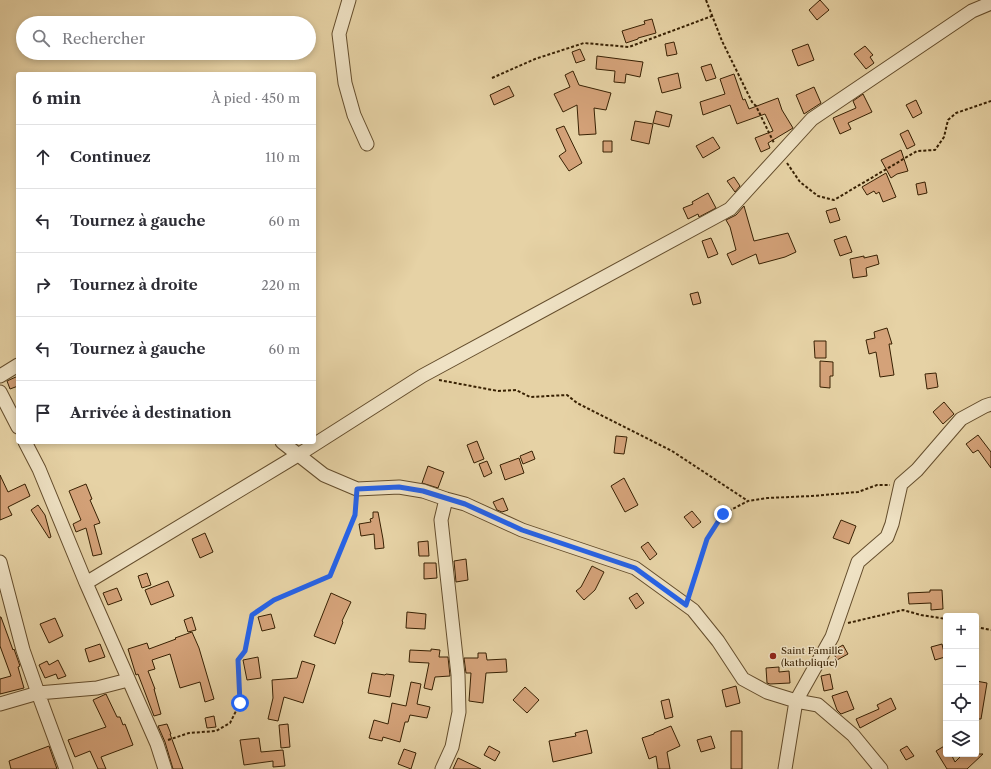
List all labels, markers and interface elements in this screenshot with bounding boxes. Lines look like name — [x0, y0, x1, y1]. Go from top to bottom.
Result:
search box — [16, 16, 316, 60]
icon: search — [30, 27, 52, 49]
text: Rechercher — [62, 29, 145, 48]
text: 6 min — [32, 88, 81, 108]
text: À pied · 450 m — [211, 90, 300, 106]
icon: ahead — [32, 146, 54, 168]
text: Continuez — [70, 147, 151, 166]
text: 110 m — [265, 149, 300, 165]
icon: left — [32, 210, 54, 232]
text: Tournez à gauche — [70, 211, 206, 230]
text: 60 m — [269, 213, 300, 229]
icon: right — [32, 274, 54, 296]
text: Tournez à droite — [70, 275, 198, 294]
text: 220 m — [261, 277, 300, 293]
icon: left — [32, 338, 54, 360]
text: Tournez à gauche — [70, 339, 206, 358]
text: 60 m — [269, 341, 300, 357]
icon: arrive — [32, 402, 54, 424]
text: Arrivée à destination — [70, 403, 232, 422]
route end — [714, 505, 732, 523]
map controls — [943, 613, 979, 757]
button: + — [943, 613, 979, 649]
place label: Saint Famille (katholique) — [781, 644, 843, 669]
button: − — [943, 649, 979, 685]
marker: Saint Famille (katholique) — [768, 651, 778, 661]
button: locate — [943, 685, 979, 721]
route start — [231, 694, 249, 712]
button: layers — [943, 721, 979, 757]

